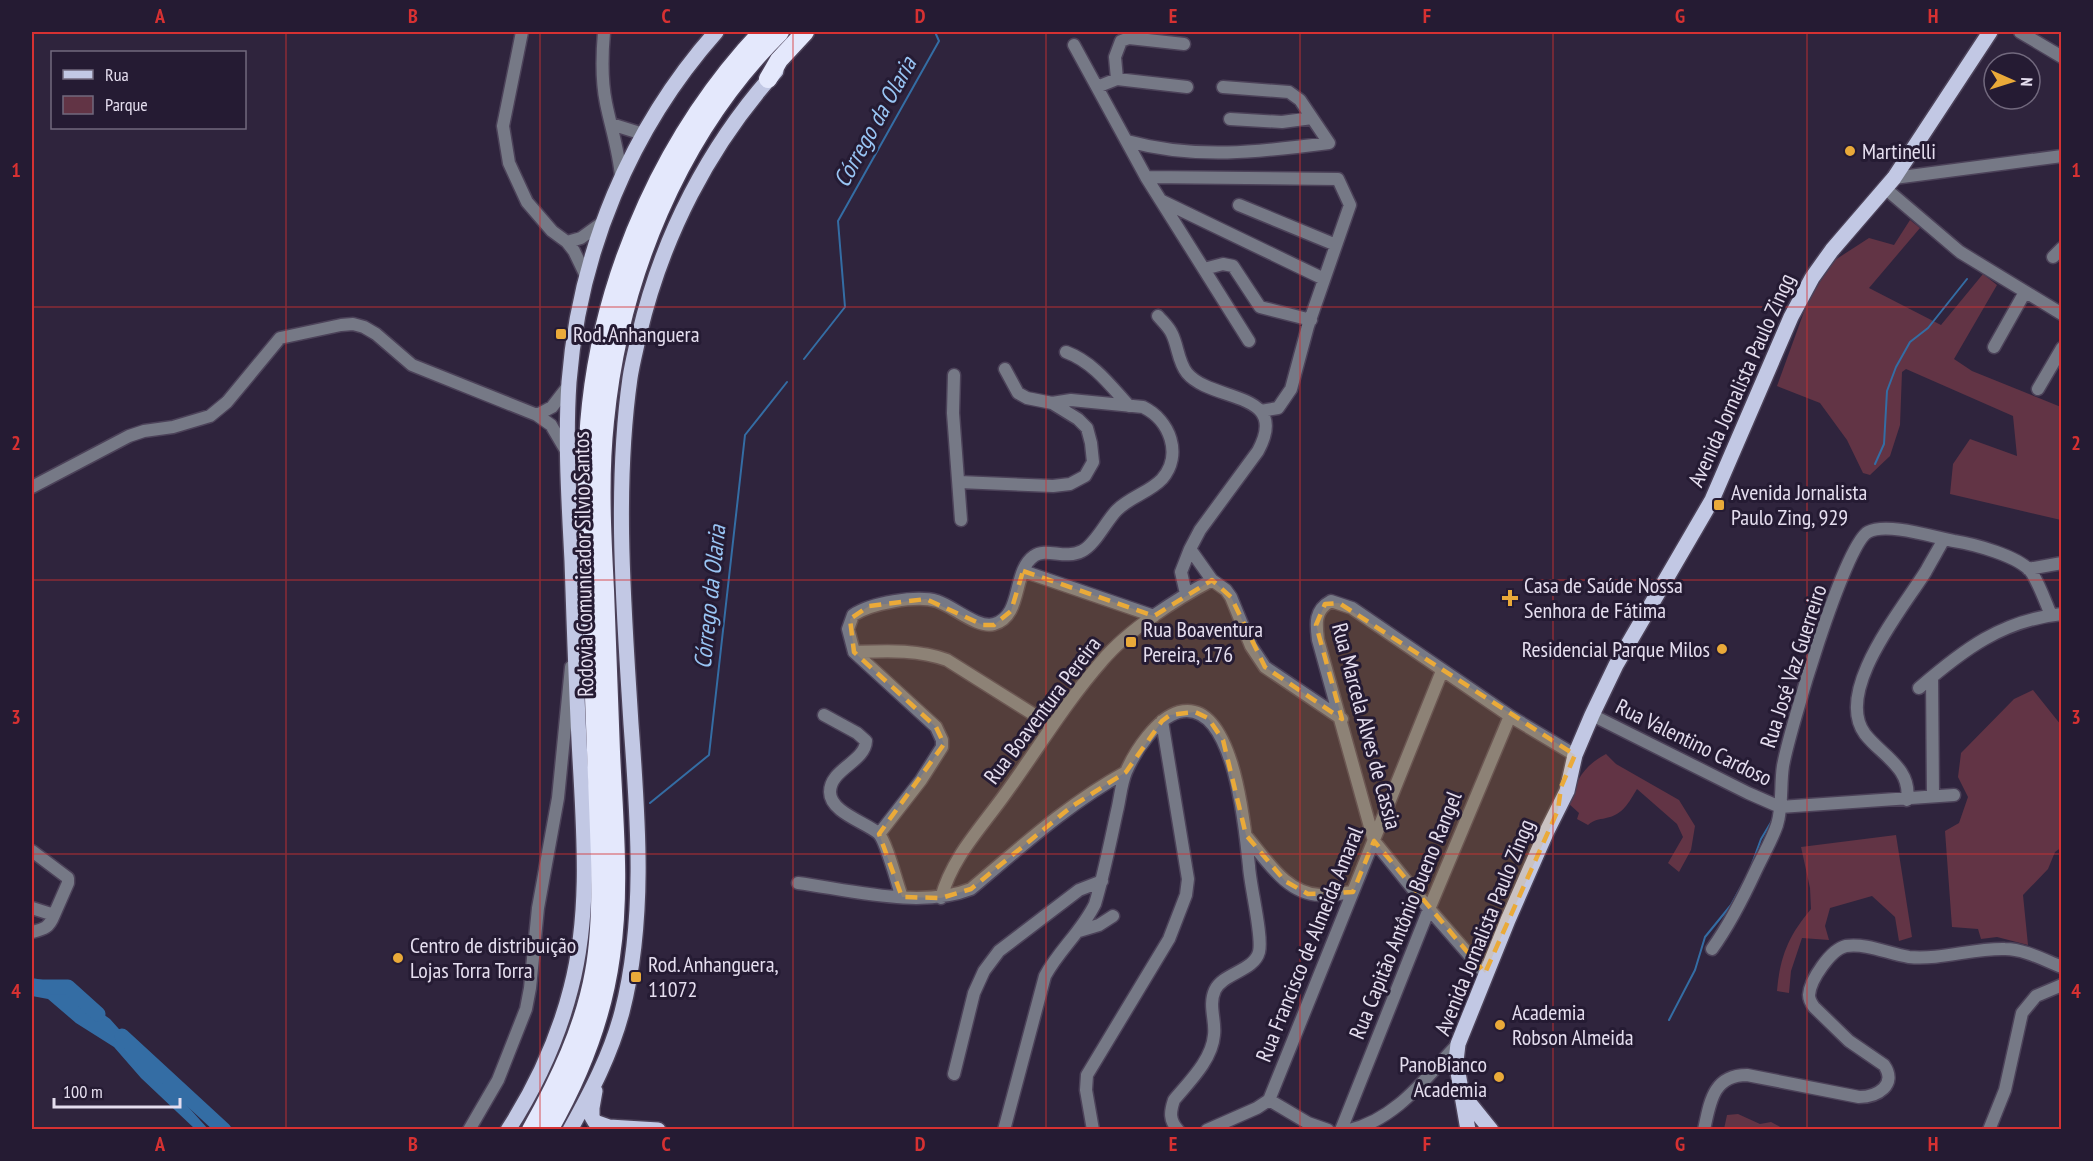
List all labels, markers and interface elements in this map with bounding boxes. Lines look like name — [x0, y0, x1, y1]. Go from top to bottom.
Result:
text: A — [154, 3, 166, 29]
text: B — [408, 3, 418, 29]
text: C — [661, 3, 671, 29]
text: D — [915, 3, 926, 29]
text: E — [1169, 3, 1177, 29]
text: F — [1423, 3, 1431, 29]
text: G — [1675, 3, 1685, 29]
text: H — [1928, 3, 1938, 29]
water label: Córrego da Olaria — [826, 50, 924, 192]
legend — [51, 51, 246, 129]
north arrow — [1982, 51, 2042, 111]
text: Rua — [105, 63, 129, 86]
text: N — [2017, 77, 2037, 87]
text: Parque — [105, 93, 148, 116]
place label: Martinelli — [1862, 137, 1936, 165]
marker: Martinelli — [1843, 144, 1857, 158]
text: 1 — [11, 157, 21, 183]
text: 1 — [2071, 157, 2081, 183]
street label: Avenida Jornalista Paulo Zingg — [1681, 269, 1801, 491]
place label: Rod. Anhanguera — [573, 320, 699, 348]
marker: Rod. Anhanguera — [554, 327, 568, 341]
text: 2 — [11, 430, 21, 456]
text: 2 — [2071, 430, 2081, 456]
street label: Rodovia Comunicador Silvio Santos — [567, 431, 599, 697]
place label: Avenida Jornalista Paulo Zing, 929 — [1731, 478, 1867, 531]
marker: Avenida Jornalista Paulo Zing, 929 — [1712, 498, 1726, 512]
water label: Córrego da Olaria — [687, 522, 733, 670]
place label: Casa de Saúde Nossa Senhora de Fátima — [1524, 571, 1683, 624]
street label: Rua José Vaz Guerreiro — [1753, 581, 1833, 751]
marker: Casa de Saúde Nossa Senhora de Fátima — [1501, 589, 1519, 607]
place label: Rua Boaventura Pereira, 176 — [1143, 615, 1263, 668]
street label: Rua Marcela Alves de Cassia — [1326, 620, 1408, 832]
street label: Rua Boaventura Pereira — [977, 631, 1107, 789]
marker: Rua Boaventura Pereira, 176 — [1124, 635, 1138, 649]
place label: Residencial Parque Milos — [1522, 635, 1710, 663]
marker: Residencial Parque Milos — [1715, 642, 1729, 656]
street label: Rua Valentino Cardoso — [1611, 692, 1777, 792]
text: 3 — [11, 704, 21, 730]
text: 3 — [2071, 704, 2081, 730]
street label: Rua Capitão Antônio Bueno Rangel — [1342, 786, 1468, 1043]
street label: Avenida Jornalista Paulo Zingg — [1428, 815, 1540, 1039]
street label: Rua Francisco de Almeida Amaral — [1249, 822, 1369, 1066]
place label: Centro de distribuição Lojas Torra Torra — [410, 931, 576, 984]
place label: Rod. Anhanguera, 11072 — [648, 950, 779, 1003]
marker: Centro de distribuição Lojas Torra Torra — [391, 951, 405, 965]
marker: Rod. Anhanguera, 11072 — [629, 970, 643, 984]
text: 4 — [11, 978, 21, 1004]
text: 4 — [2071, 978, 2081, 1004]
place label: Academia Robson Almeida — [1512, 998, 1633, 1051]
marker: Academia Robson Almeida — [1493, 1018, 1507, 1032]
place label: PanoBianco Academia — [1399, 1050, 1487, 1103]
marker: PanoBianco Academia — [1492, 1070, 1506, 1084]
scale bar — [54, 1071, 180, 1109]
text: 100 m — [63, 1080, 103, 1103]
text: A — [154, 1131, 166, 1157]
text: B — [408, 1131, 418, 1157]
text: C — [661, 1131, 671, 1157]
text: D — [915, 1131, 926, 1157]
text: E — [1169, 1131, 1177, 1157]
text: F — [1423, 1131, 1431, 1157]
text: G — [1675, 1131, 1685, 1157]
text: H — [1928, 1131, 1938, 1157]

